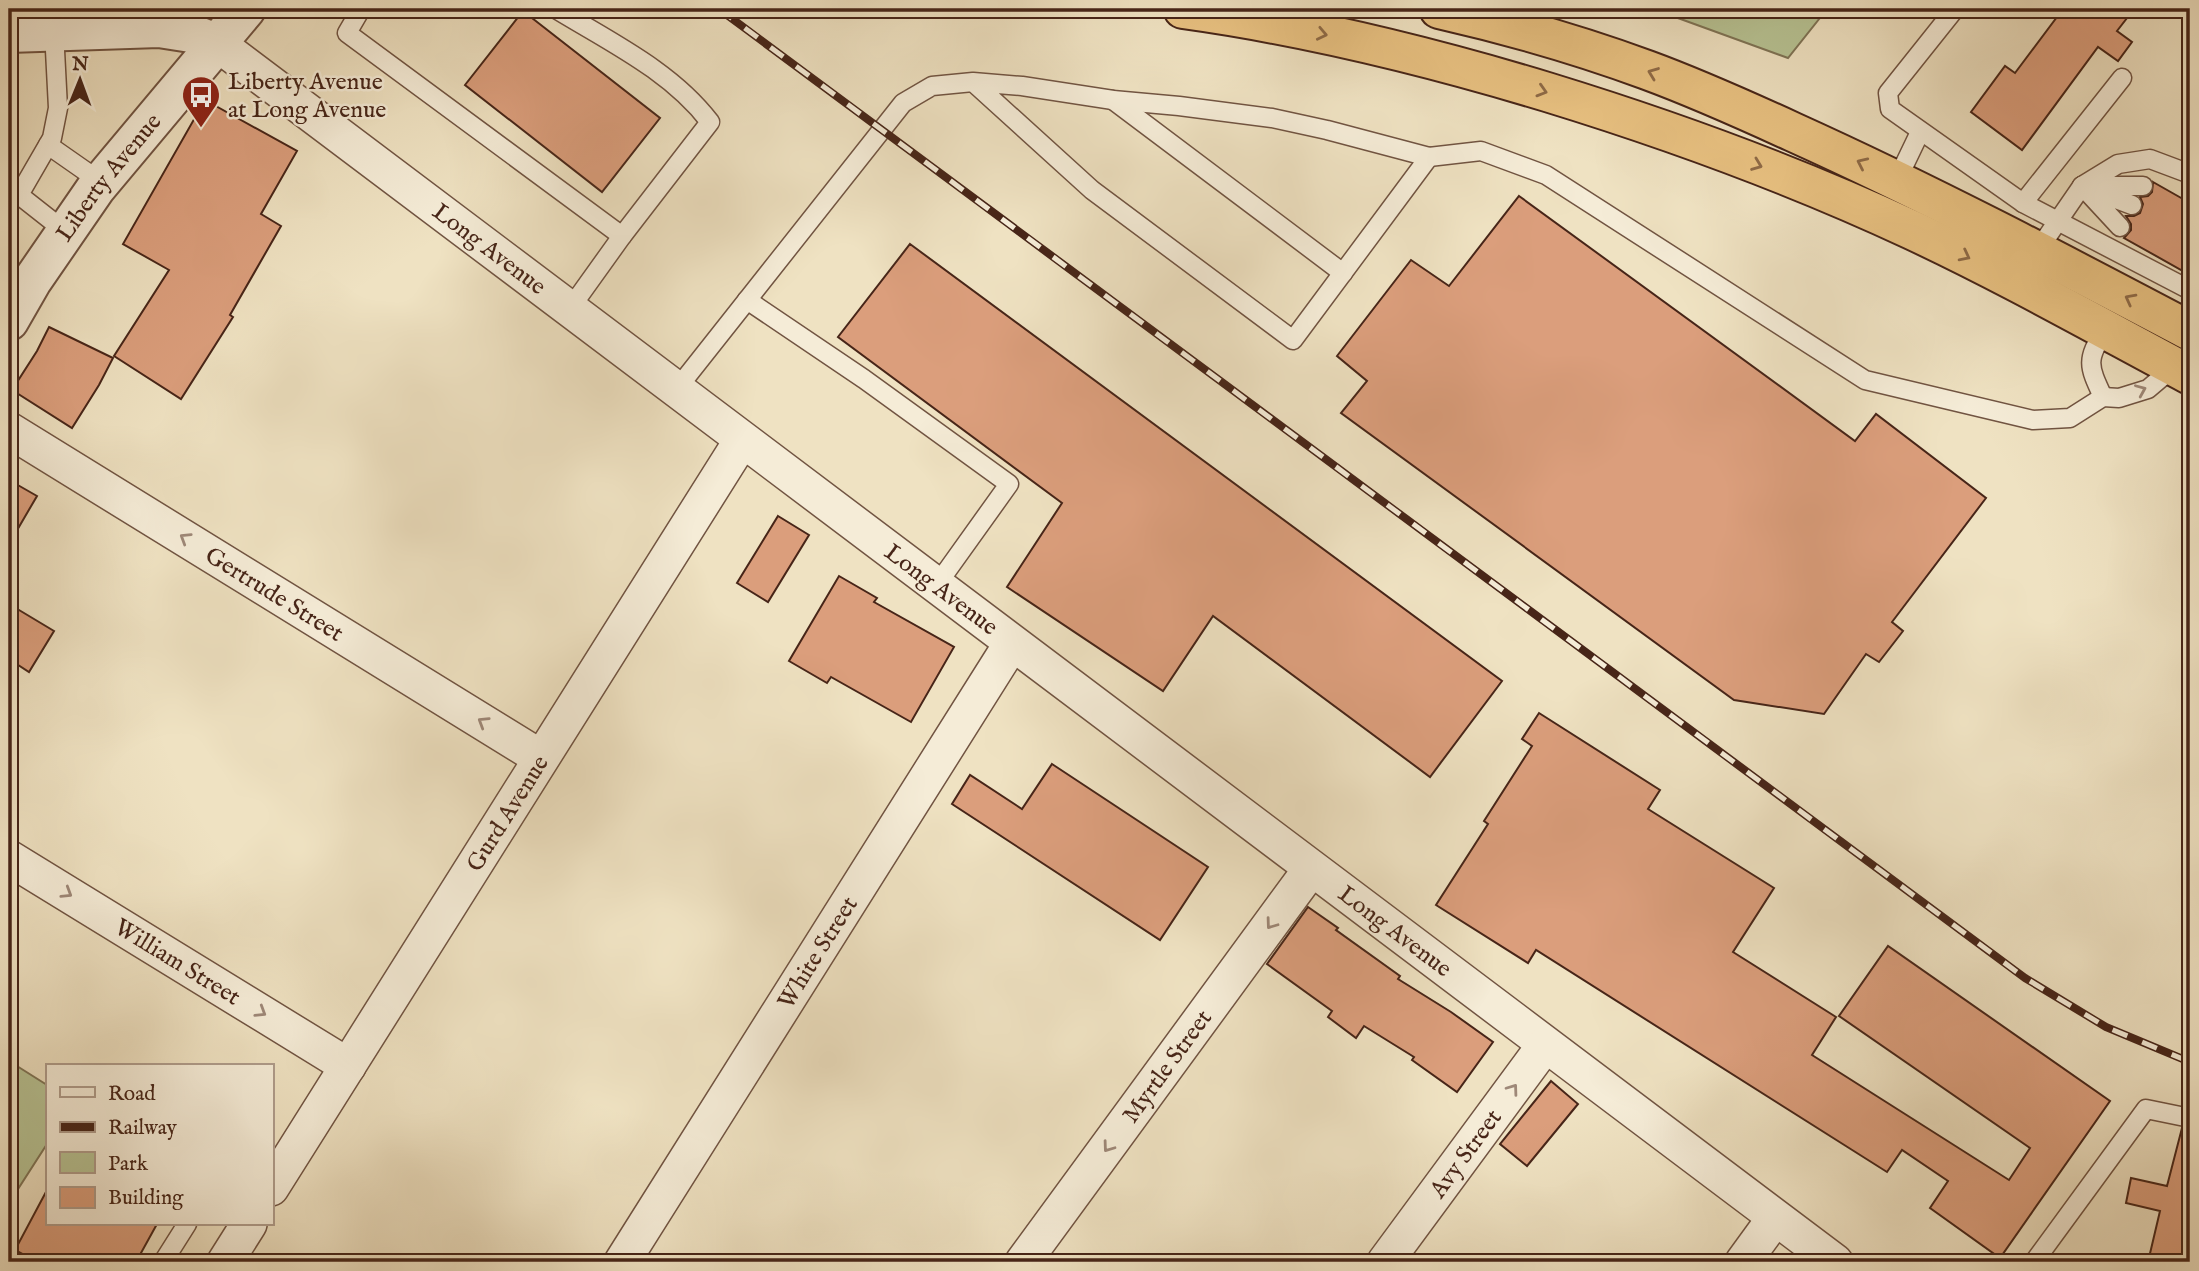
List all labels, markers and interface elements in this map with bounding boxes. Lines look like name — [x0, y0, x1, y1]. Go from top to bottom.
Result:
one-way arrow — [1316, 25, 1328, 40]
north arrow — [46, 46, 116, 116]
text: N — [71, 53, 89, 77]
place label: Liberty Avenue at Long Avenue — [228, 67, 386, 126]
one-way arrow — [1647, 67, 1659, 81]
bus stop icon: Liberty Avenue at Long Avenue — [180, 74, 222, 129]
one-way arrow — [1536, 82, 1548, 97]
street label: Liberty Avenue — [50, 107, 169, 248]
one-way arrow — [1751, 156, 1763, 170]
one-way arrow — [1857, 157, 1869, 171]
street label: Long Avenue — [426, 197, 552, 303]
one-way arrow — [1958, 248, 1971, 262]
one-way arrow — [2125, 294, 2137, 307]
one-way arrow — [2135, 384, 2147, 398]
one-way arrow — [179, 534, 192, 547]
street label: Long Avenue — [878, 537, 1004, 643]
street label: Gertrude Street — [199, 541, 349, 649]
one-way arrow — [477, 717, 490, 730]
street label: Gurd Avenue — [460, 750, 557, 878]
street label: Long Avenue — [1331, 879, 1458, 985]
one-way arrow — [59, 885, 72, 898]
street label: White Street — [771, 891, 865, 1015]
street label: William Street — [108, 912, 246, 1013]
one-way arrow — [1267, 916, 1279, 929]
one-way arrow — [253, 1004, 266, 1017]
street label: Myrtle Street — [1116, 1004, 1220, 1130]
legend — [46, 1064, 273, 1226]
text: Road — [108, 1081, 156, 1108]
one-way arrow — [1505, 1084, 1517, 1097]
street label: Avy Street — [1423, 1104, 1509, 1206]
text: Railway — [108, 1115, 178, 1142]
one-way arrow — [1103, 1139, 1116, 1152]
text: Park — [108, 1151, 149, 1178]
text: Building — [108, 1185, 184, 1212]

